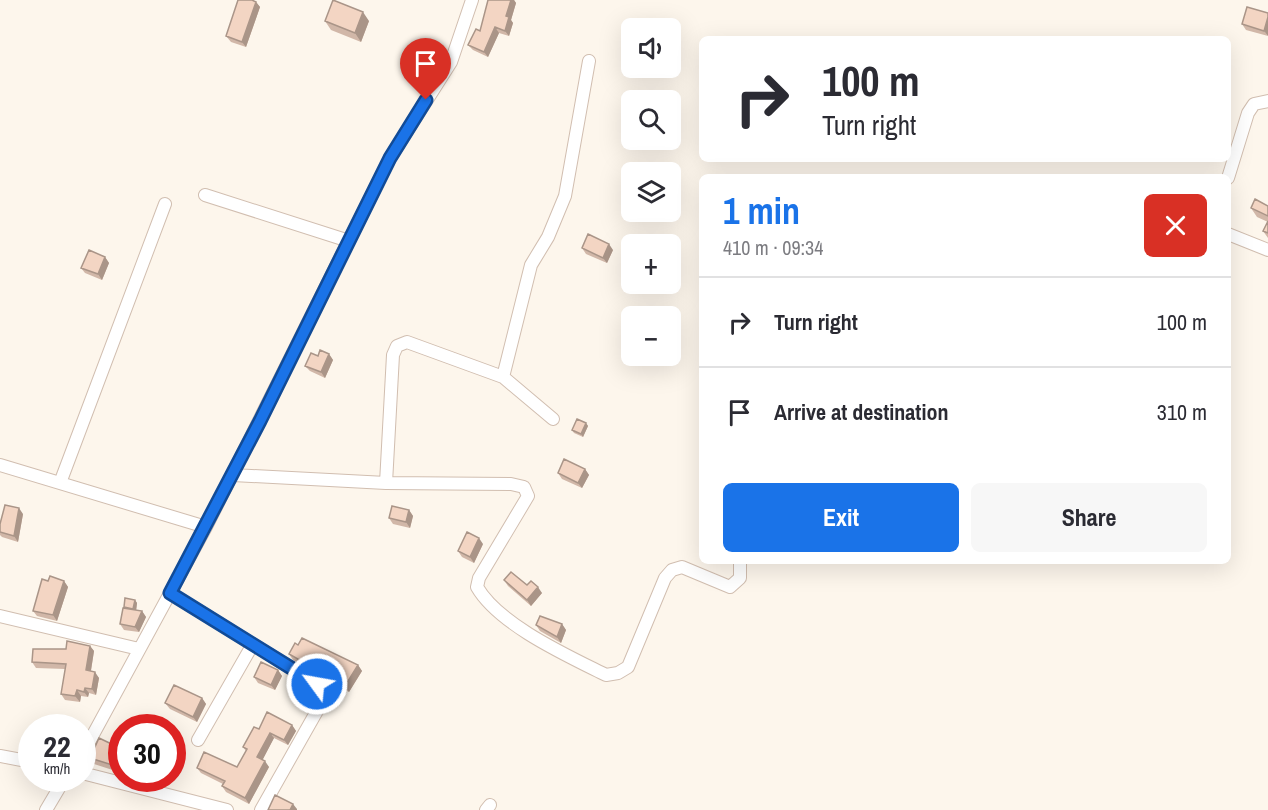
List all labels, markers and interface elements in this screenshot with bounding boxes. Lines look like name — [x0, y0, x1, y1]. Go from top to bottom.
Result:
map controls — [621, 18, 681, 366]
button: sound — [621, 18, 681, 78]
pin — [400, 38, 451, 100]
icon: arrive — [409, 47, 442, 80]
text: 100 m — [822, 53, 920, 109]
icon: right — [723, 60, 801, 138]
button: search — [621, 90, 681, 150]
text: Turn right — [822, 107, 916, 143]
button: layers — [621, 162, 681, 222]
text: 1 min — [723, 187, 800, 235]
button: close — [1144, 194, 1207, 257]
button: + — [621, 234, 681, 294]
text: 410 m · 09:34 — [723, 234, 823, 261]
button: − — [621, 306, 681, 366]
icon: right — [723, 306, 756, 339]
text: Turn right — [774, 307, 858, 337]
text: 100 m — [1157, 307, 1207, 337]
icon: arrive — [723, 396, 756, 429]
text: Arrive at destination — [774, 397, 948, 427]
text: 310 m — [1157, 397, 1207, 427]
button: Exit — [723, 483, 959, 552]
button: Share — [971, 483, 1207, 552]
position arrow — [285, 652, 349, 716]
speed limit sign: 30 — [108, 714, 186, 792]
text: 22 — [43, 726, 71, 766]
text: km/h — [44, 758, 70, 779]

